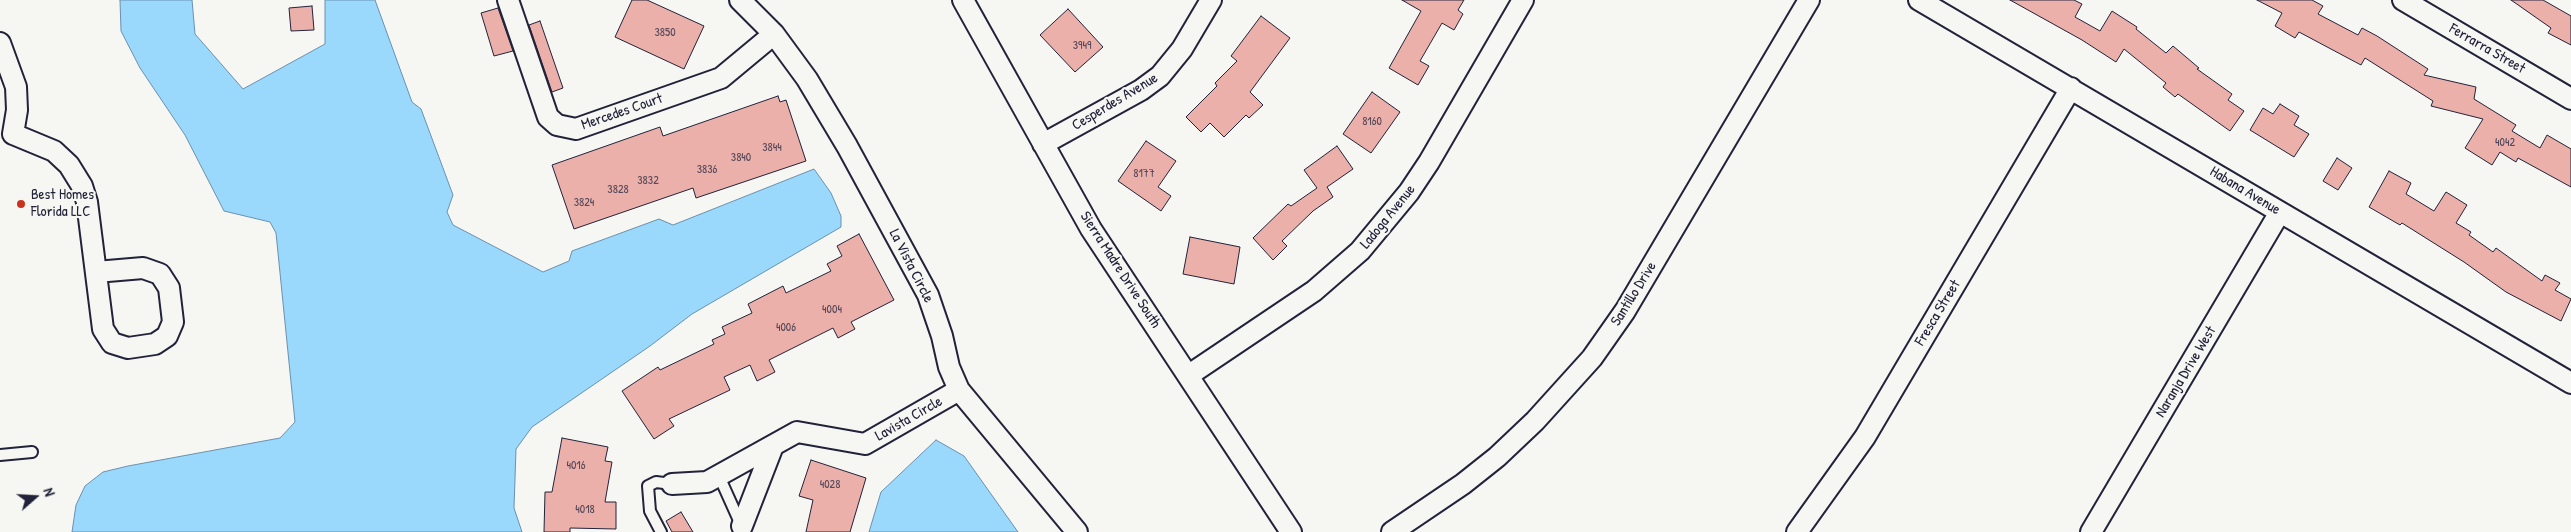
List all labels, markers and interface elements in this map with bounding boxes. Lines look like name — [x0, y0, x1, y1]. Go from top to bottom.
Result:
street label: Ferrarra Street — [2446, 20, 2528, 78]
house number: 3850 — [654, 26, 676, 40]
house number: 3949 — [1073, 39, 1091, 53]
street label: Cesperdes Avenue — [1069, 69, 1161, 135]
street label: Mercedes Court — [579, 90, 665, 134]
house number: 8160 — [1362, 115, 1382, 129]
house number: 4042 — [2495, 136, 2515, 150]
house number: 3844 — [762, 141, 782, 155]
house number: 3840 — [731, 151, 751, 165]
house number: 3836 — [697, 163, 717, 177]
street label: Habana Avenue — [2206, 163, 2284, 219]
house number: 8177 — [1133, 167, 1155, 181]
house number: 3832 — [637, 174, 659, 188]
street label: Ladoga Avenue — [1357, 181, 1419, 253]
house number: 3828 — [607, 183, 629, 197]
place label: Best Homes Florida LLC — [31, 186, 94, 221]
house number: 3824 — [574, 196, 594, 210]
marker: Best Homes Florida LLC — [15, 198, 27, 210]
street label: Sierra Madre Drive South — [1076, 208, 1164, 332]
street label: La Vista Circle — [885, 226, 937, 306]
street label: Santillo Drive — [1607, 259, 1661, 329]
street label: Fresca Street — [1911, 277, 1965, 349]
house number: 4004 — [822, 303, 842, 317]
house number: 4006 — [776, 321, 796, 335]
street label: Naranja Drive West — [2152, 323, 2220, 421]
street label: Lavista Circle — [872, 393, 946, 445]
house number: 4016 — [566, 459, 586, 473]
north arrow — [10, 472, 60, 522]
house number: 4028 — [820, 478, 840, 492]
text: N — [39, 485, 60, 499]
house number: 4018 — [575, 503, 595, 517]

